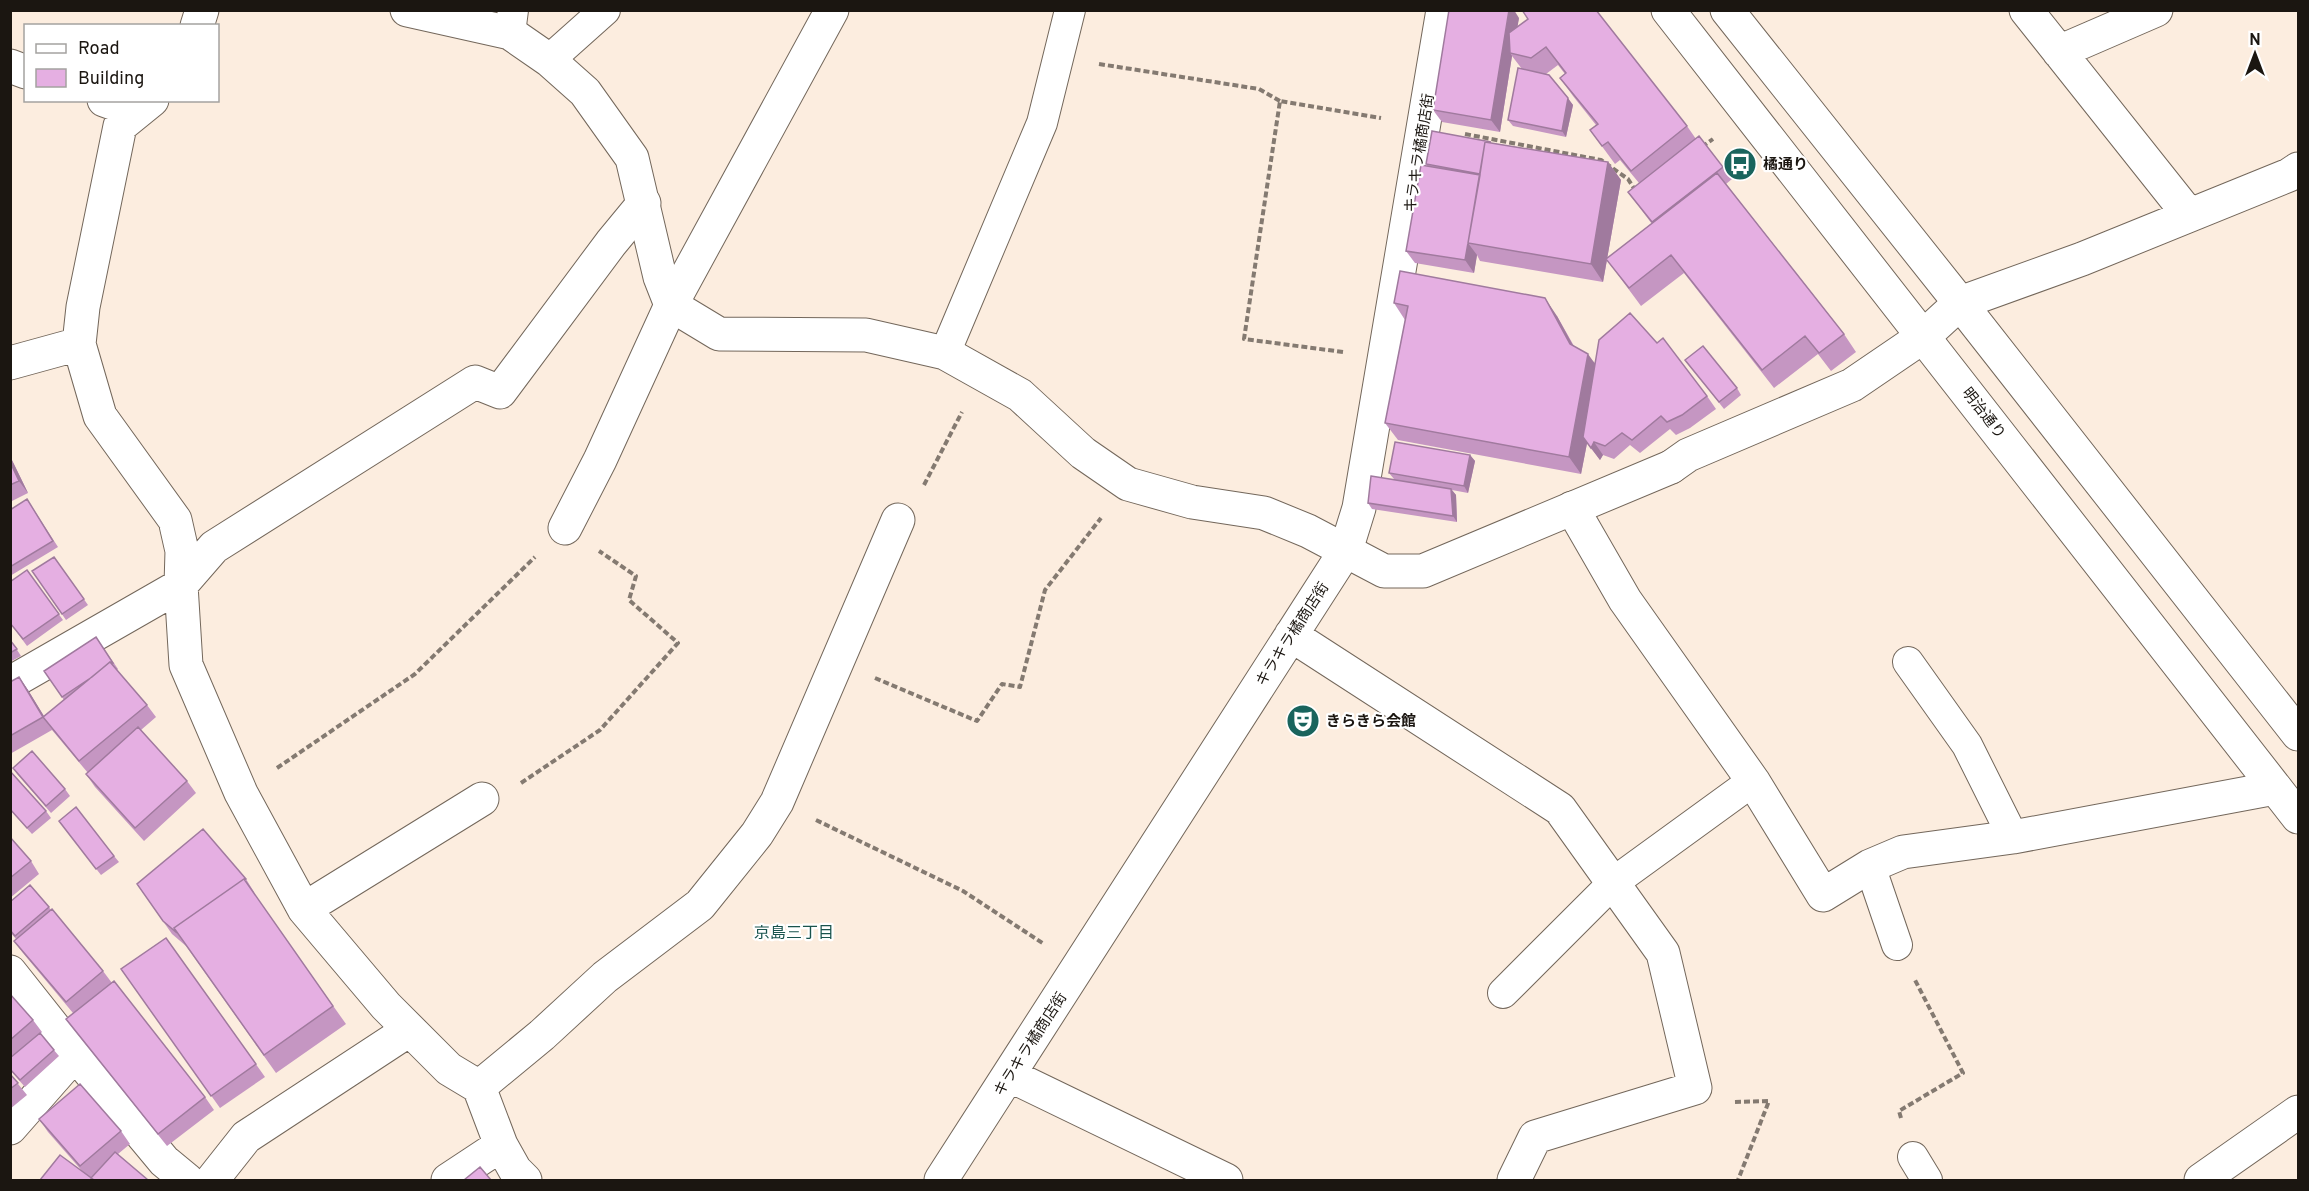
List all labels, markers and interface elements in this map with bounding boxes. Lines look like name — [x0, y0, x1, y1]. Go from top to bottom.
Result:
legend — [24, 24, 219, 102]
north arrow — [2225, 24, 2285, 84]
text: N — [2249, 31, 2261, 51]
text: Road — [78, 38, 120, 61]
text: Building — [78, 68, 144, 91]
street label: キラキラ橘商店街 — [1402, 92, 1439, 214]
bus stop icon: 橘通り — [1722, 146, 1758, 182]
place label: 橘通り — [1763, 156, 1808, 175]
street label: 明治通り — [1957, 384, 2009, 443]
street label: キラキラ橘商店街 — [1253, 579, 1334, 690]
theatre icon: きらきら会館 — [1285, 703, 1321, 739]
place label: きらきら会館 — [1326, 713, 1416, 732]
district label: 京島三丁目 — [754, 924, 834, 944]
street label: キラキラ橘商店街 — [991, 989, 1072, 1100]

